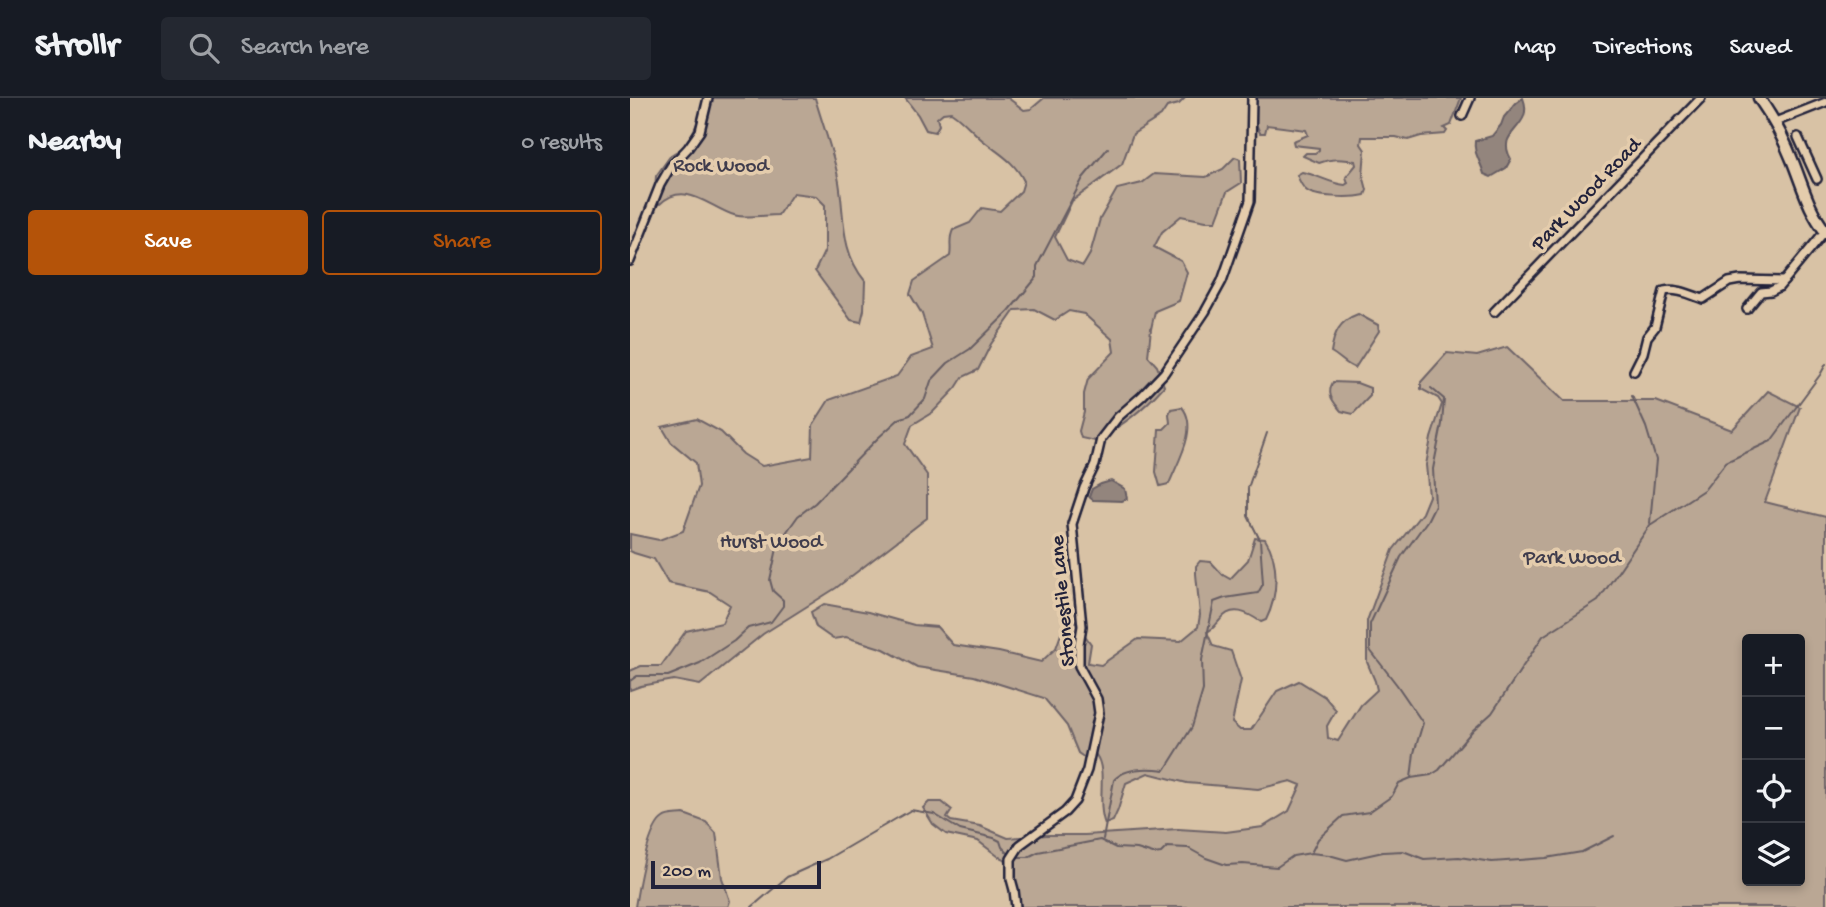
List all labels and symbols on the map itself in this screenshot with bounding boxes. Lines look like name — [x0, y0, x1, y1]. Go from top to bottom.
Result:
street label: Park Wood Road — [1526, 132, 1649, 258]
park label: Rock Wood — [673, 155, 770, 180]
park label: Hurst Wood — [720, 531, 824, 556]
street label: Stonestile Lane — [1046, 533, 1083, 667]
park label: Park Wood — [1523, 547, 1622, 572]
scale bar — [651, 858, 821, 890]

